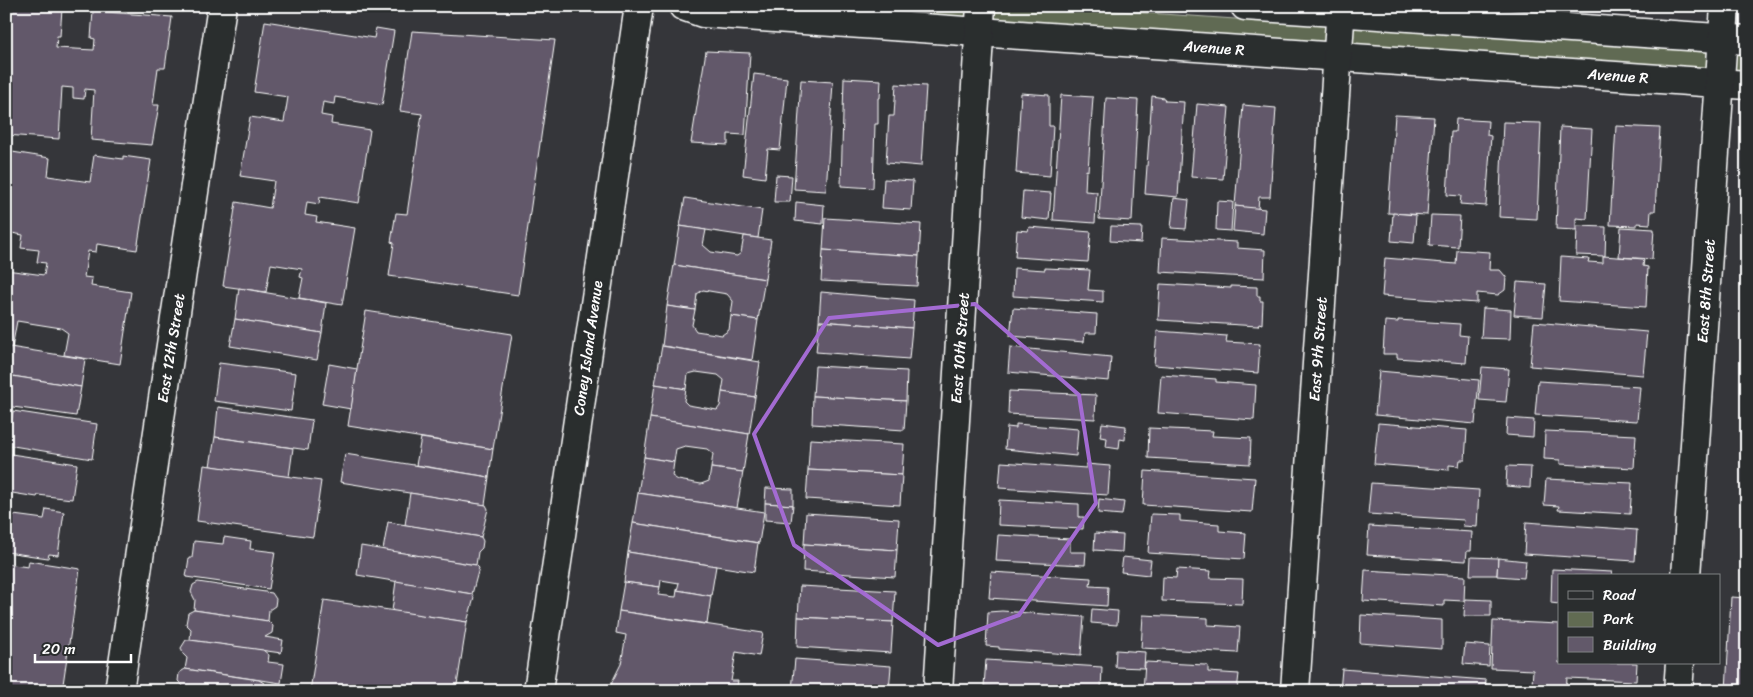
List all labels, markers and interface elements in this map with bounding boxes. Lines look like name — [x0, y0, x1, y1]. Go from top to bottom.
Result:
street label: Avenue R — [1182, 33, 1245, 63]
street label: Avenue R — [1586, 61, 1649, 91]
street label: East 8th Street — [1689, 238, 1723, 344]
street label: Coney Island Avenue — [566, 279, 610, 417]
street label: East 12th Street — [150, 291, 193, 404]
street label: East 10th Street — [943, 291, 977, 404]
street label: East 9th Street — [1301, 296, 1335, 402]
legend — [1558, 574, 1720, 664]
text: Road — [1603, 582, 1636, 608]
text: Park — [1603, 606, 1634, 632]
scale bar — [35, 632, 131, 664]
text: Building — [1603, 632, 1657, 658]
text: 20 m — [42, 636, 76, 662]

